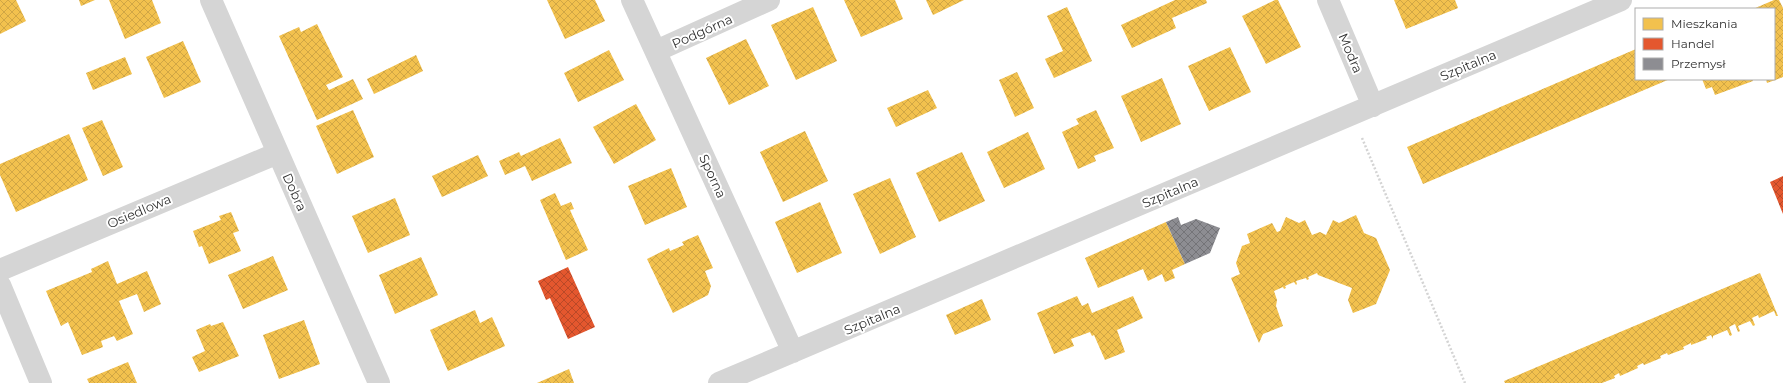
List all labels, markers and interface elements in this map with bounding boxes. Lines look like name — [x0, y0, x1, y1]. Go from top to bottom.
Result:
legend — [1635, 8, 1775, 80]
street label: Podgórna — [669, 11, 735, 51]
text: Mieszkania — [1671, 16, 1737, 31]
street label: Modra — [1335, 31, 1367, 75]
text: Handel — [1671, 36, 1715, 51]
street label: Szpitalna — [1437, 46, 1499, 84]
text: Przemysł — [1671, 56, 1726, 71]
street label: Sporna — [696, 152, 730, 200]
street label: Dobra — [280, 170, 310, 214]
street label: Szpitalna — [1139, 173, 1201, 211]
street label: Osiedlowa — [105, 190, 173, 232]
street label: Szpitalna — [841, 300, 903, 338]

